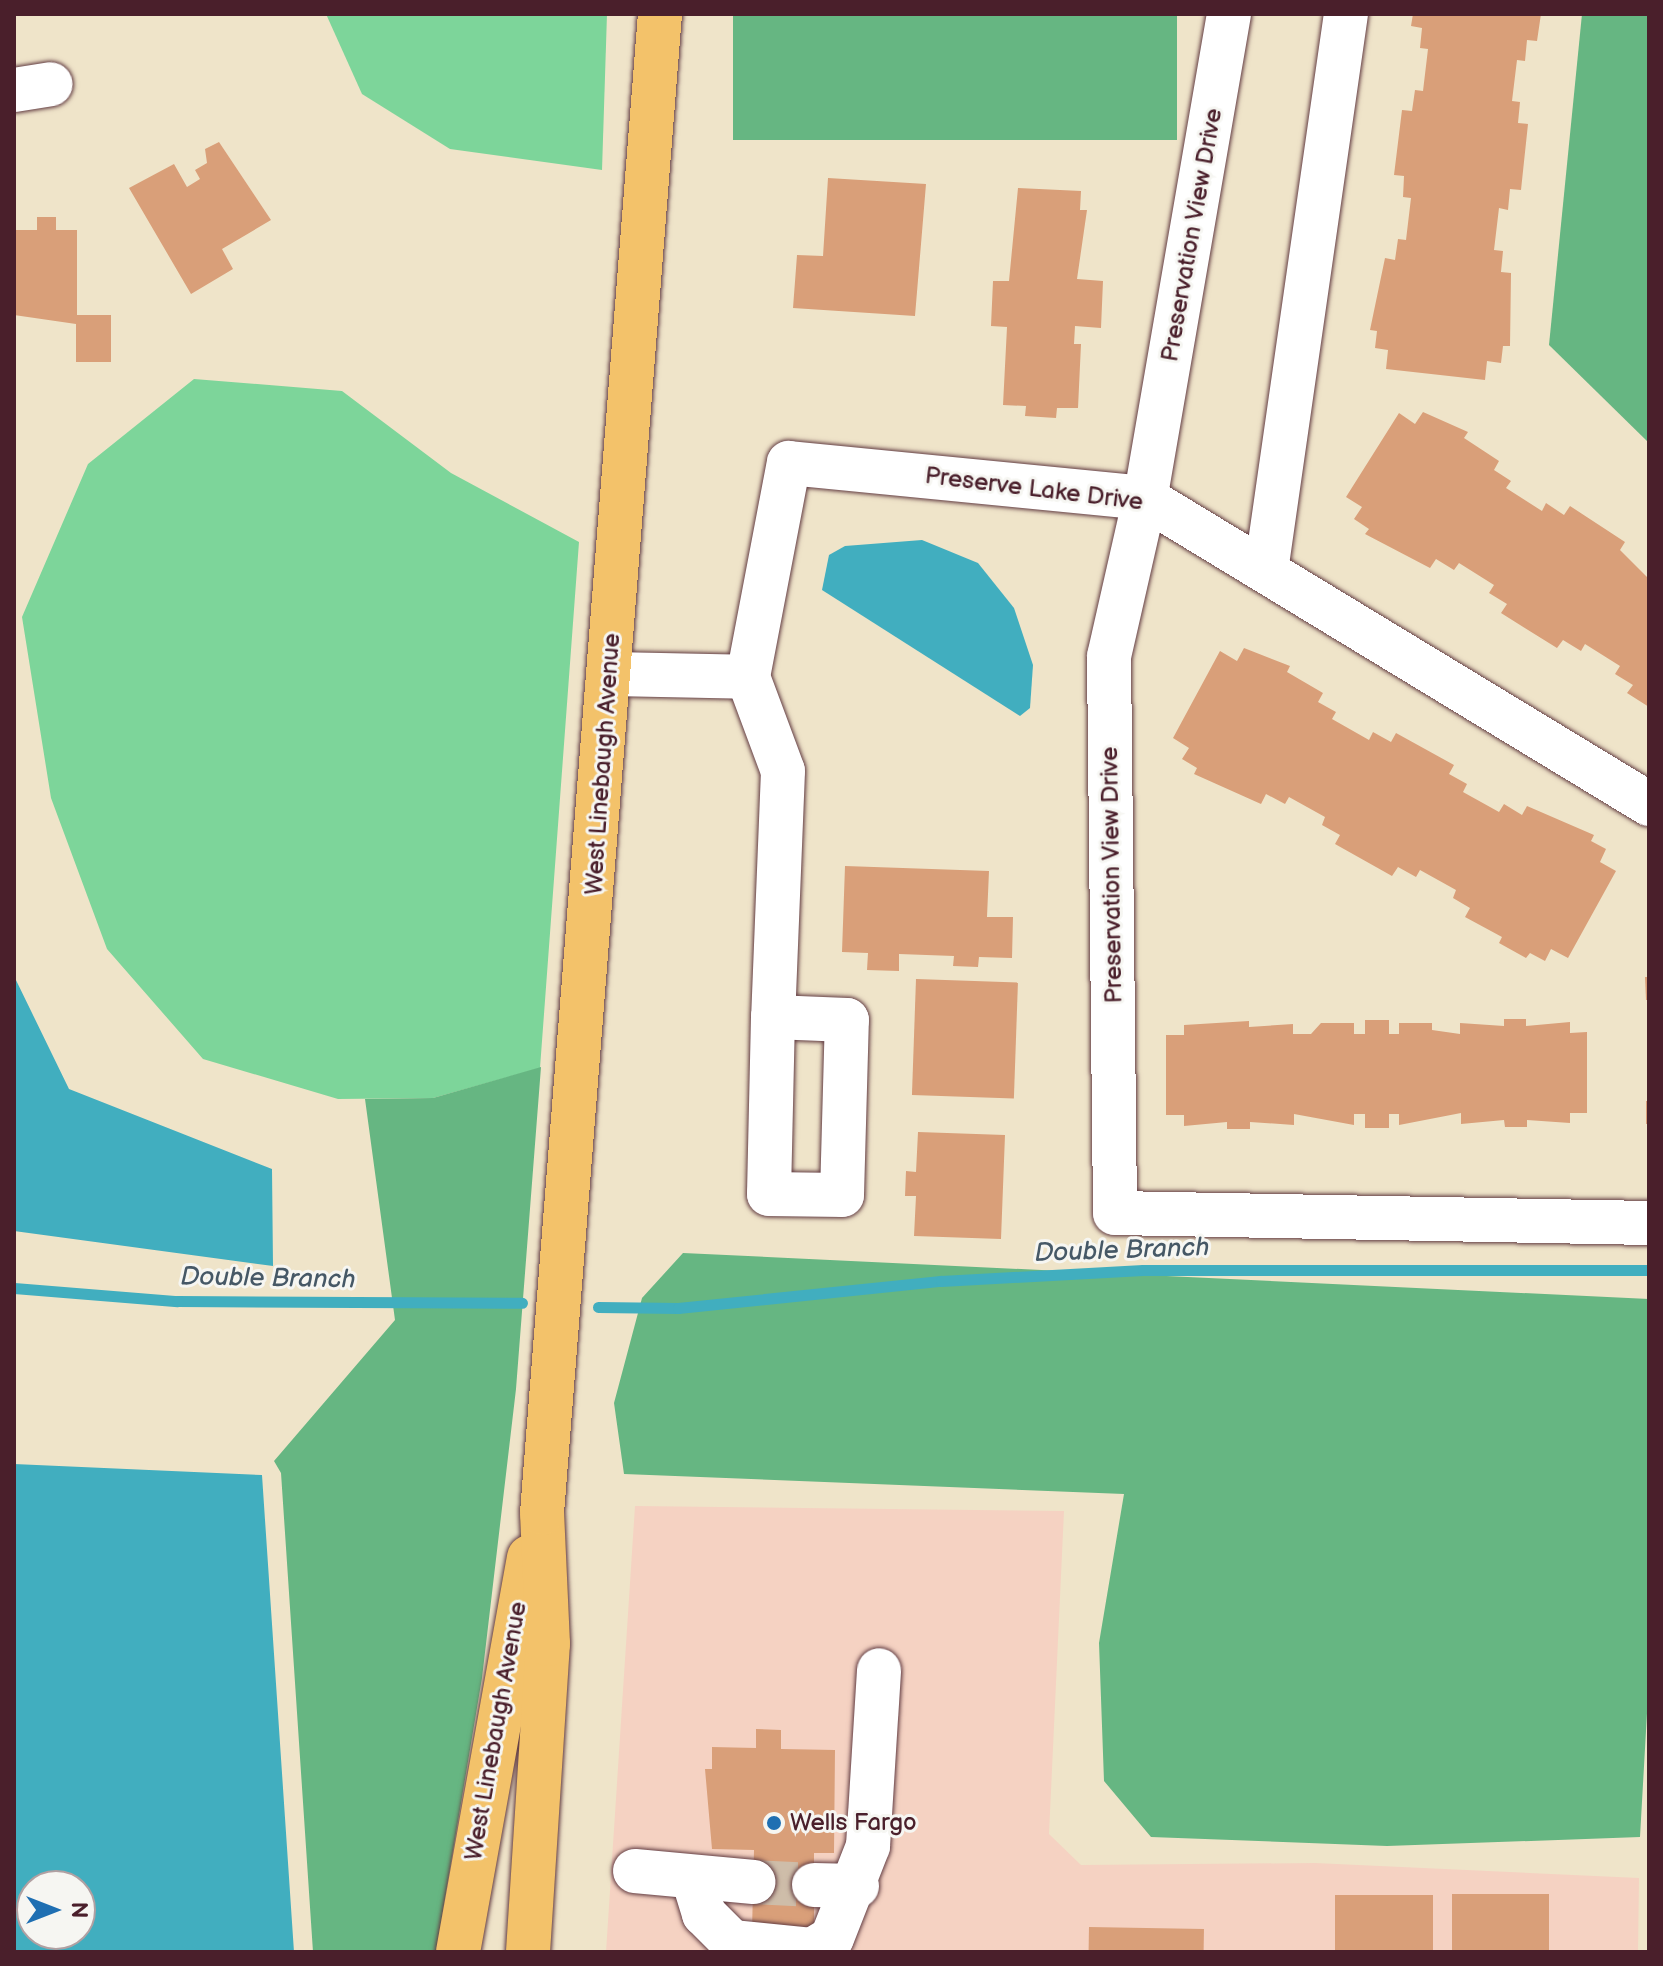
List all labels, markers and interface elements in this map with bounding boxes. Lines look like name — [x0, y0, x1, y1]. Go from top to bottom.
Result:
street label: Preservation View Drive — [1155, 106, 1229, 364]
street label: Preserve Lake Drive — [923, 461, 1145, 517]
street label: West Linebaugh Avenue — [579, 632, 627, 896]
street label: Preservation View Drive — [1095, 746, 1129, 1004]
water label: Double Branch — [1034, 1232, 1210, 1270]
water label: Double Branch — [180, 1262, 356, 1296]
street label: West Linebaugh Avenue — [459, 1599, 533, 1863]
place label: Wells Fargo — [790, 1809, 917, 1837]
marker: Wells Fargo — [765, 1814, 783, 1832]
north arrow — [16, 1870, 96, 1950]
text: N — [65, 1902, 92, 1918]

